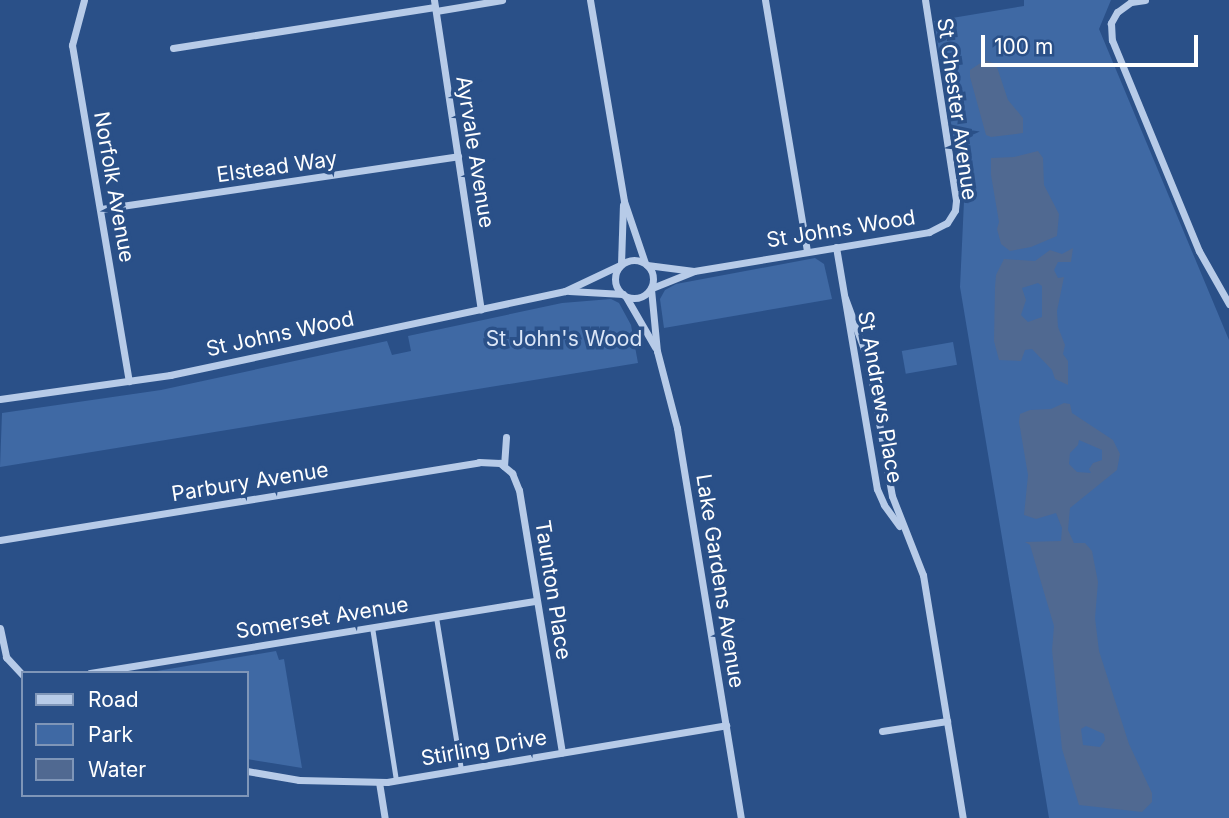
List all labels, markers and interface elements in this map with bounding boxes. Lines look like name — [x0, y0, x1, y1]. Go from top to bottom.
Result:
street label: St Chester Avenue — [932, 16, 982, 202]
scale bar — [984, 21, 1201, 65]
text: 100 m — [994, 34, 1053, 59]
street label: Ayrvale Avenue — [451, 74, 499, 230]
street label: Norfolk Avenue — [88, 110, 140, 264]
street label: Elstead Way — [215, 146, 339, 188]
street label: St Johns Wood — [765, 205, 917, 253]
street label: St Johns Wood — [204, 306, 356, 362]
street label: St Andrews Place — [852, 309, 908, 485]
park label: St John's Wood — [486, 326, 642, 352]
street label: Parbury Avenue — [170, 457, 330, 507]
street label: Lake Gardens Avenue — [691, 472, 749, 690]
street label: Taunton Place — [530, 519, 576, 661]
street label: Somerset Avenue — [234, 592, 410, 644]
legend — [21, 671, 248, 797]
text: Road — [88, 687, 139, 712]
text: Park — [88, 722, 133, 747]
street label: Stirling Drive — [419, 725, 549, 771]
text: Water — [88, 757, 146, 782]

